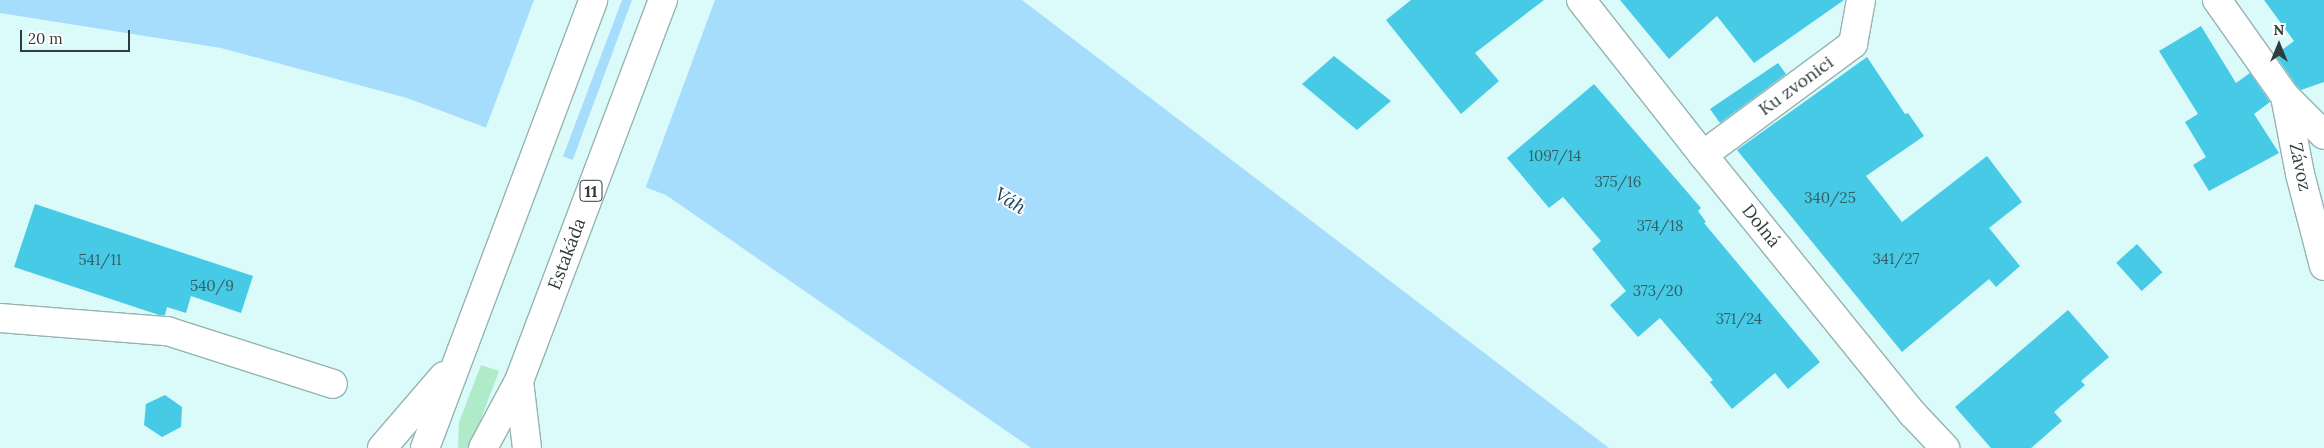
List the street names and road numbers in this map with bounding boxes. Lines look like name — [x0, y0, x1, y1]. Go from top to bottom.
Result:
street label: Ku zvonici — [1754, 52, 1838, 120]
street label: Závoz — [2284, 141, 2316, 193]
road number: 11 — [578, 178, 604, 205]
street label: Dolná — [1737, 200, 1785, 252]
street label: Estakáda — [544, 215, 590, 293]

